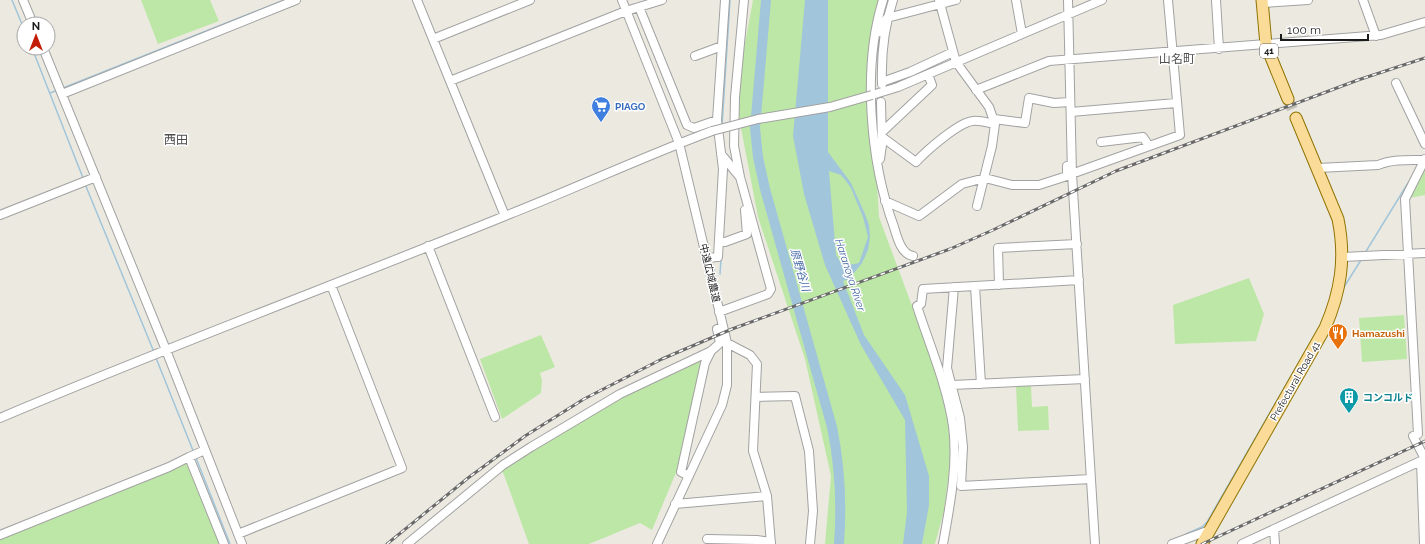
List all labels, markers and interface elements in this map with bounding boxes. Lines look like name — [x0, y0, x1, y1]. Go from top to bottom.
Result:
north arrow — [16, 16, 56, 56]
scale bar — [1281, 16, 1368, 42]
text: N — [32, 20, 40, 33]
text: 100 m — [1287, 23, 1321, 37]
road number: 41 — [1260, 44, 1278, 58]
district label: 山名町 — [1159, 52, 1195, 66]
supermarket icon: PIAGO — [590, 95, 612, 123]
place label: PIAGO — [615, 101, 646, 112]
district label: 西田 — [164, 133, 188, 147]
water label: Haranoya River — [832, 237, 868, 314]
street label: 中遠広域農道 — [698, 243, 722, 303]
water label: 原野谷川 — [788, 247, 813, 294]
restaurant icon: Hamazushi — [1327, 322, 1349, 350]
place label: Hamazushi — [1352, 328, 1405, 339]
street label: Prefectural Road 41 — [1268, 339, 1322, 422]
building icon: コンコルド — [1338, 386, 1360, 414]
place label: コンコルド — [1363, 392, 1413, 403]

